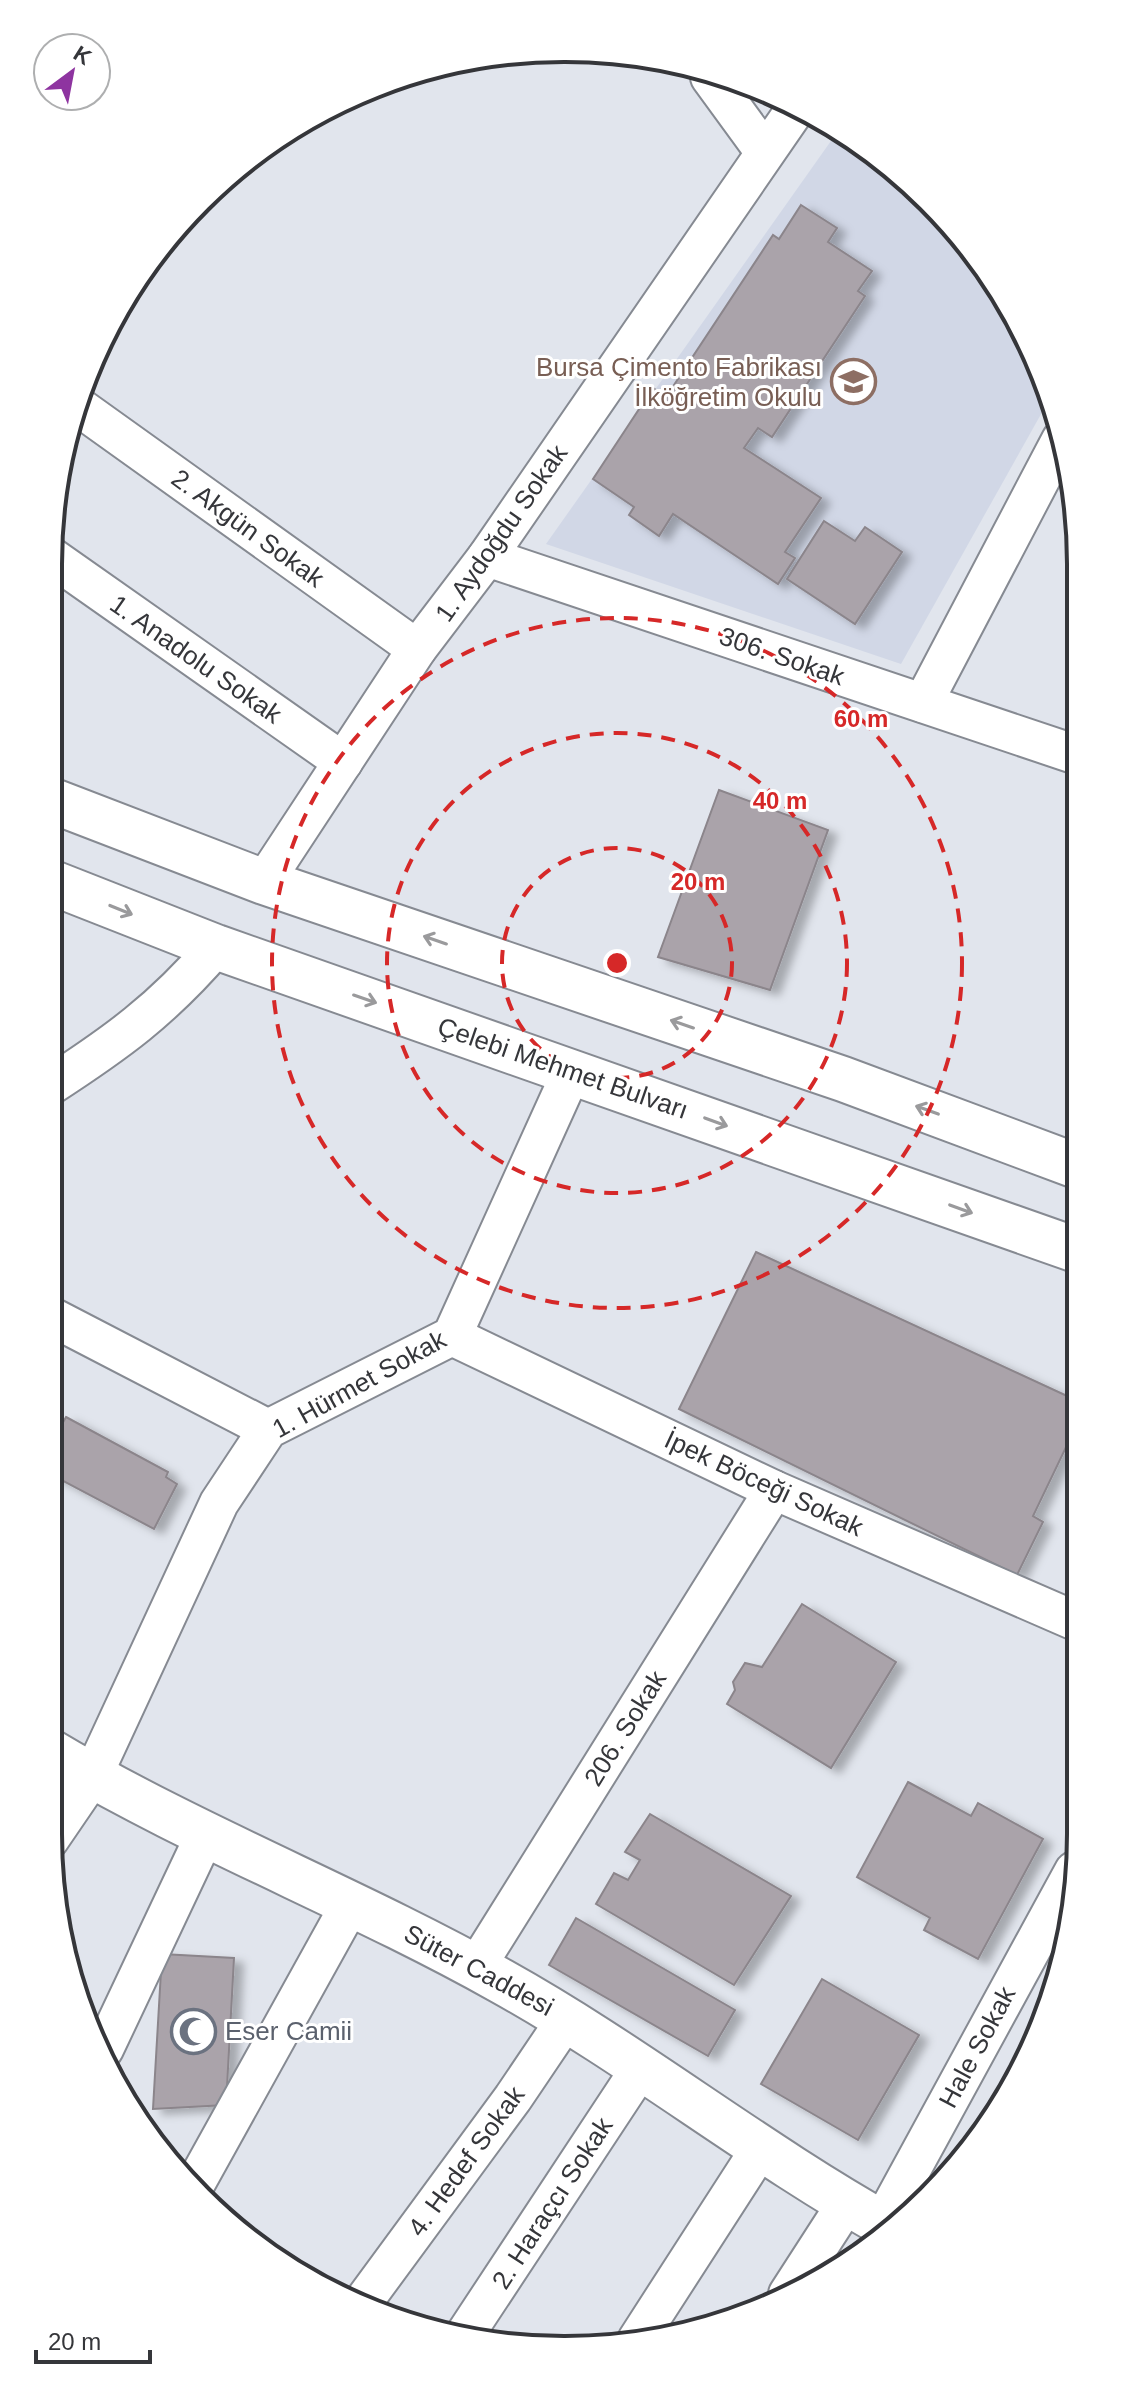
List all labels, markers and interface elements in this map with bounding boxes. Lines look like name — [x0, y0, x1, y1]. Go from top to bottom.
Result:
north arrow — [32, 32, 112, 112]
text: K — [69, 41, 96, 70]
place label: Bursa Çimento Fabrikası İlköğretim Okulu — [536, 352, 822, 412]
school or university icon: Bursa Çimento Fabrikası İlköğretim Okulu — [829, 358, 877, 406]
street label: 1. Aydoğdu Sokak — [429, 438, 574, 627]
street label: 2. Akgün Sokak — [166, 463, 331, 594]
street label: 1. Anadolu Sokak — [105, 589, 288, 730]
street label: 306. Sokak — [716, 621, 849, 692]
text: 60 m — [834, 705, 888, 732]
text: 40 m — [753, 787, 807, 814]
text: 20 m — [671, 868, 725, 895]
one-way arrow — [108, 903, 133, 918]
one-way arrow — [423, 932, 448, 947]
centre of rings — [603, 949, 631, 977]
one-way arrow — [352, 992, 377, 1007]
street label: Çelebi Mehmet Bulvarı — [434, 1011, 692, 1125]
one-way arrow — [669, 1016, 694, 1031]
one-way arrow — [915, 1102, 940, 1117]
one-way arrow — [703, 1115, 728, 1130]
one-way arrow — [948, 1203, 973, 1217]
street label: 1. Hürmet Sokak — [267, 1323, 452, 1444]
street label: İpek Böceği Sokak — [660, 1424, 869, 1543]
street label: 206. Sokak — [578, 1664, 673, 1791]
street label: Süter Caddesi — [399, 1918, 559, 2022]
street label: Hale Sokak — [933, 1980, 1022, 2113]
mosque icon: Eser Camii — [170, 2007, 218, 2055]
place label: Eser Camii — [225, 2016, 352, 2046]
street label: 4. Hedef Sokak — [402, 2079, 531, 2242]
street label: 2. Haraçcı Sokak — [486, 2111, 619, 2294]
scale bar — [36, 2314, 150, 2364]
text: 20 m — [48, 2328, 101, 2355]

